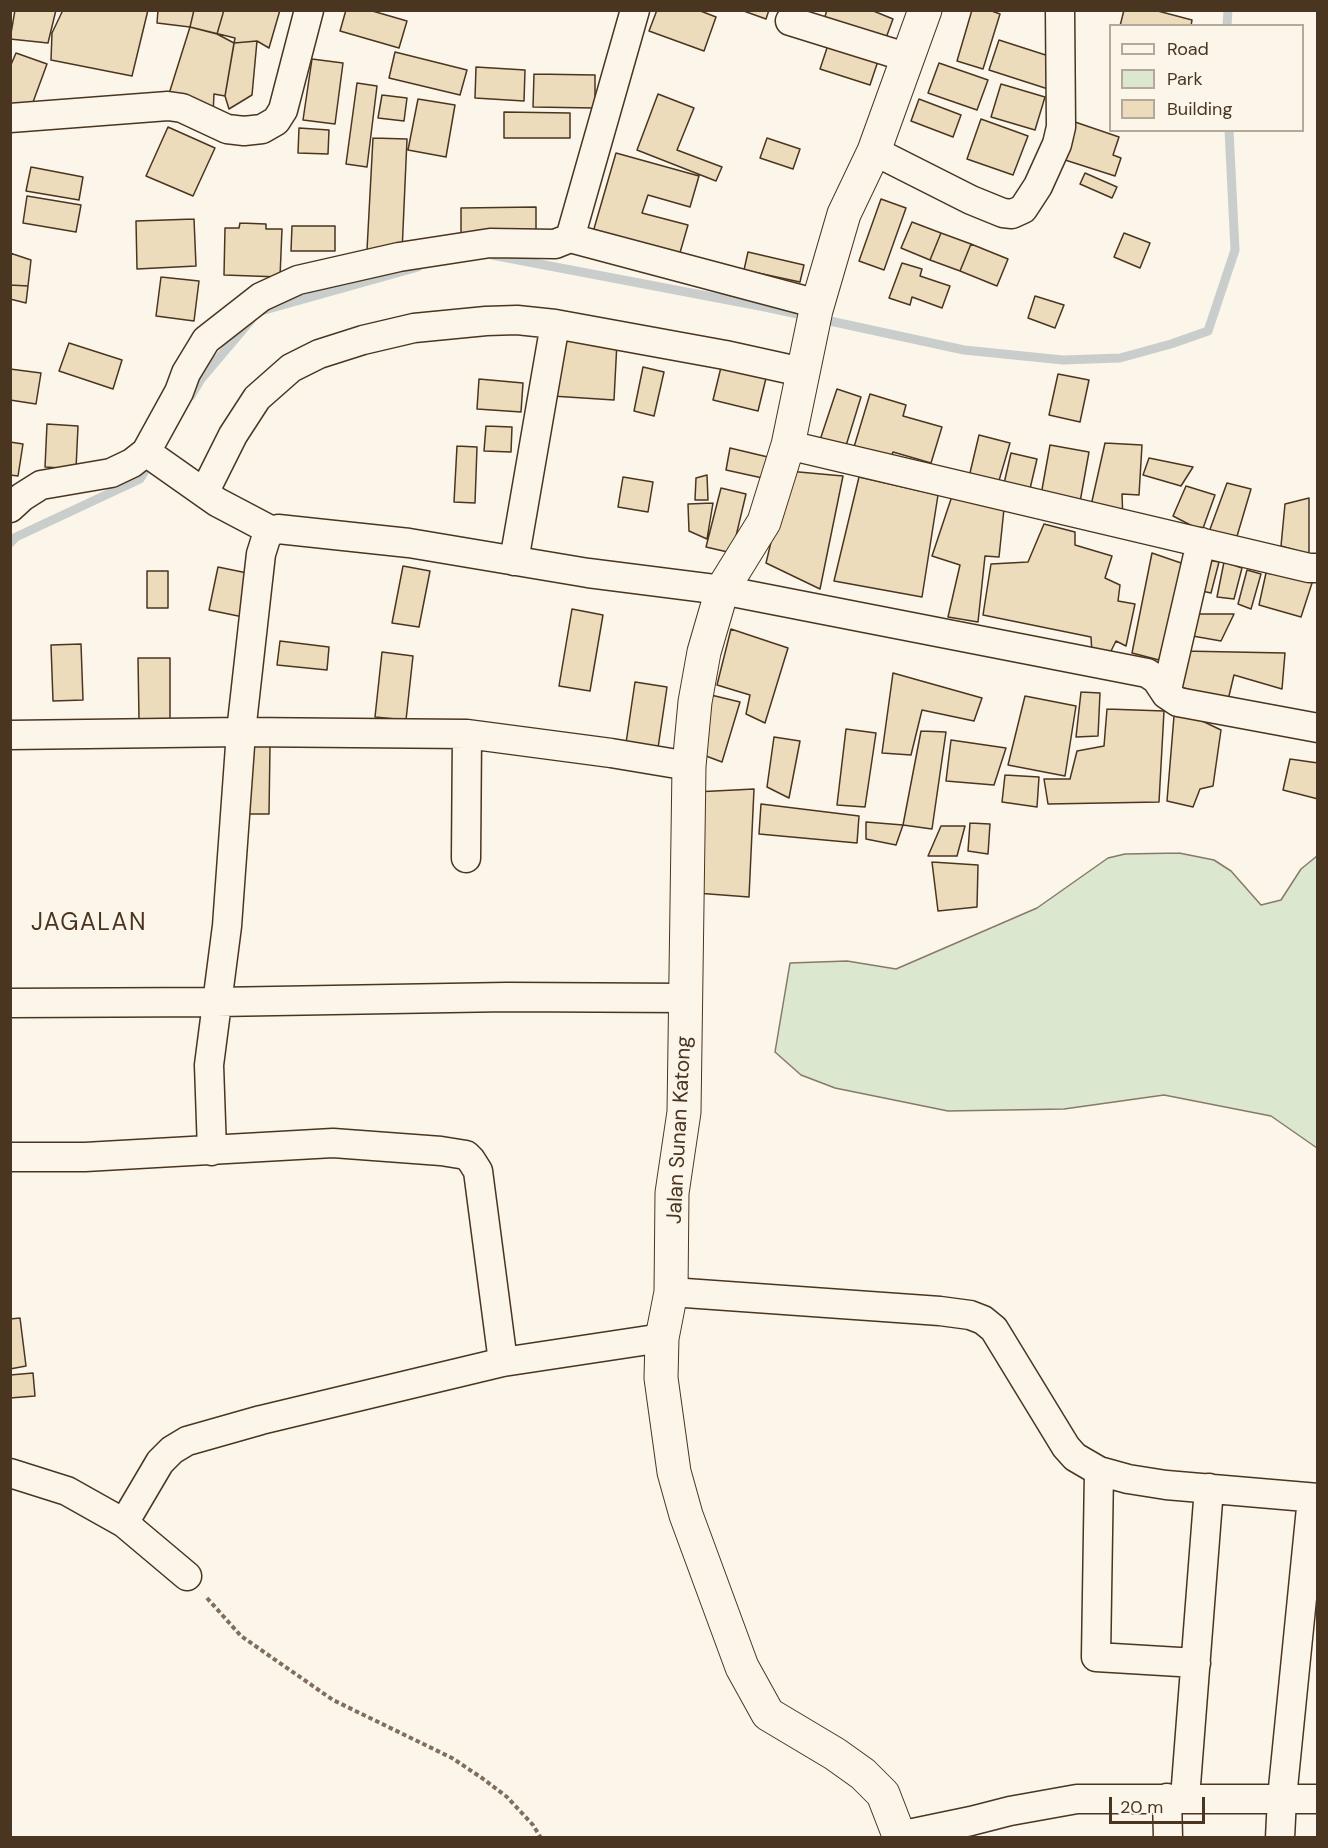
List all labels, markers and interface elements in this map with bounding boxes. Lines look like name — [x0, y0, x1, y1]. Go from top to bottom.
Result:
legend — [1109, 24, 1304, 132]
text: Road — [1167, 37, 1209, 61]
text: Park — [1167, 67, 1203, 91]
text: Building — [1167, 97, 1232, 121]
district label: JAGALAN — [31, 910, 147, 938]
street label: Jalan Sunan Katong — [662, 1035, 698, 1225]
scale bar — [1112, 1785, 1208, 1823]
text: 20 m — [1120, 1795, 1163, 1819]

